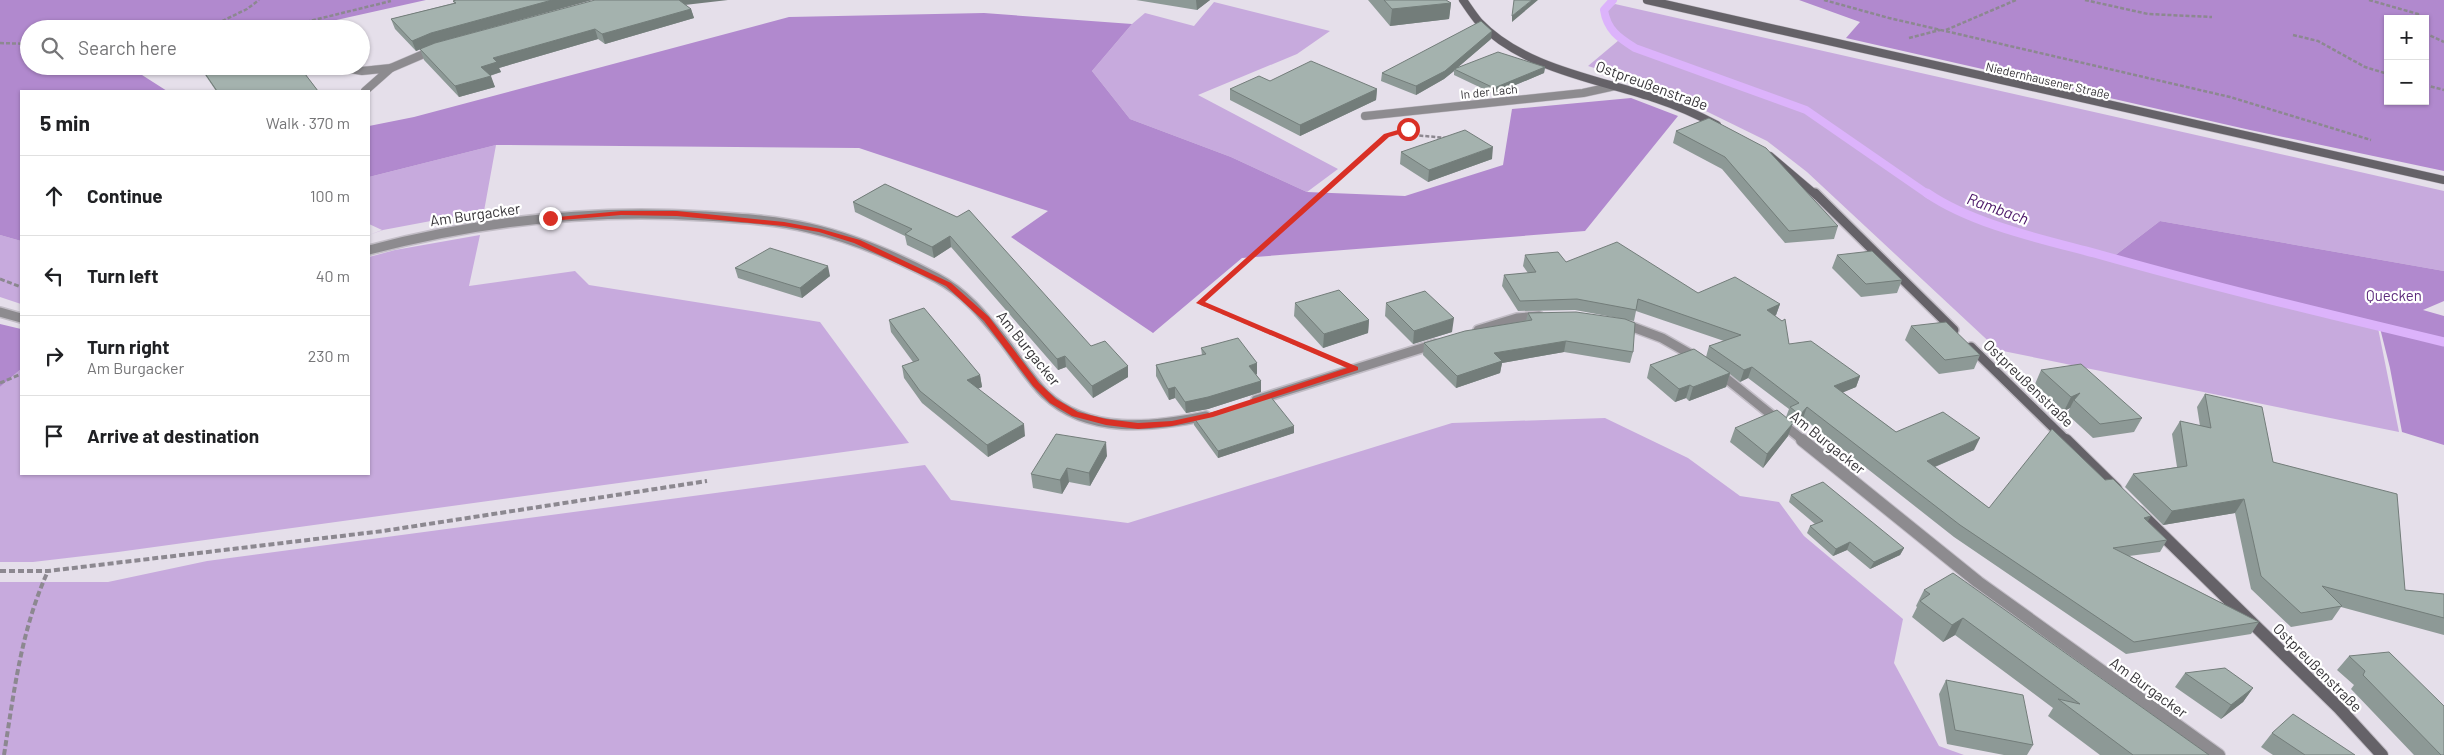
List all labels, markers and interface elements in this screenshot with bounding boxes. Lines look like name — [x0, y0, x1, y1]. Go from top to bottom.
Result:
map controls — [2384, 15, 2429, 105]
button: + — [2384, 15, 2429, 60]
search box — [20, 20, 370, 75]
icon: search — [38, 34, 66, 62]
text: Search here — [78, 36, 177, 59]
street label: Ostpreußenstraße — [1593, 56, 1711, 114]
street label: Niedernhausener Straße — [1985, 59, 2111, 101]
button: − — [2384, 60, 2429, 105]
street label: In der Lach — [1460, 81, 1518, 101]
text: 5 min — [40, 110, 90, 135]
text: Walk · 370 m — [266, 113, 350, 132]
route start — [1397, 118, 1420, 141]
icon: ahead — [40, 182, 68, 210]
text: Continue — [87, 184, 163, 207]
text: 100 m — [310, 186, 350, 205]
water label: Rambach — [1965, 188, 2031, 228]
street label: Am Burgacker — [429, 199, 522, 229]
route end — [539, 207, 562, 230]
icon: left — [40, 262, 68, 290]
text: Turn left — [87, 264, 158, 287]
text: 40 m — [316, 266, 350, 285]
park label: Quecken — [2366, 286, 2422, 304]
street label: Am Burgacker — [993, 307, 1065, 390]
text: Turn right — [87, 335, 169, 358]
street label: Ostpreußenstraße — [1980, 335, 2078, 431]
icon: right — [40, 342, 68, 370]
text: 230 m — [308, 346, 350, 365]
text: Am Burgacker — [87, 358, 184, 377]
street label: Am Burgacker — [1787, 406, 1870, 478]
icon: arrive — [40, 422, 68, 450]
text: Arrive at destination — [87, 424, 259, 447]
street label: Ostpreußenstraße — [2270, 619, 2366, 715]
street label: Am Burgacker — [2107, 653, 2192, 721]

